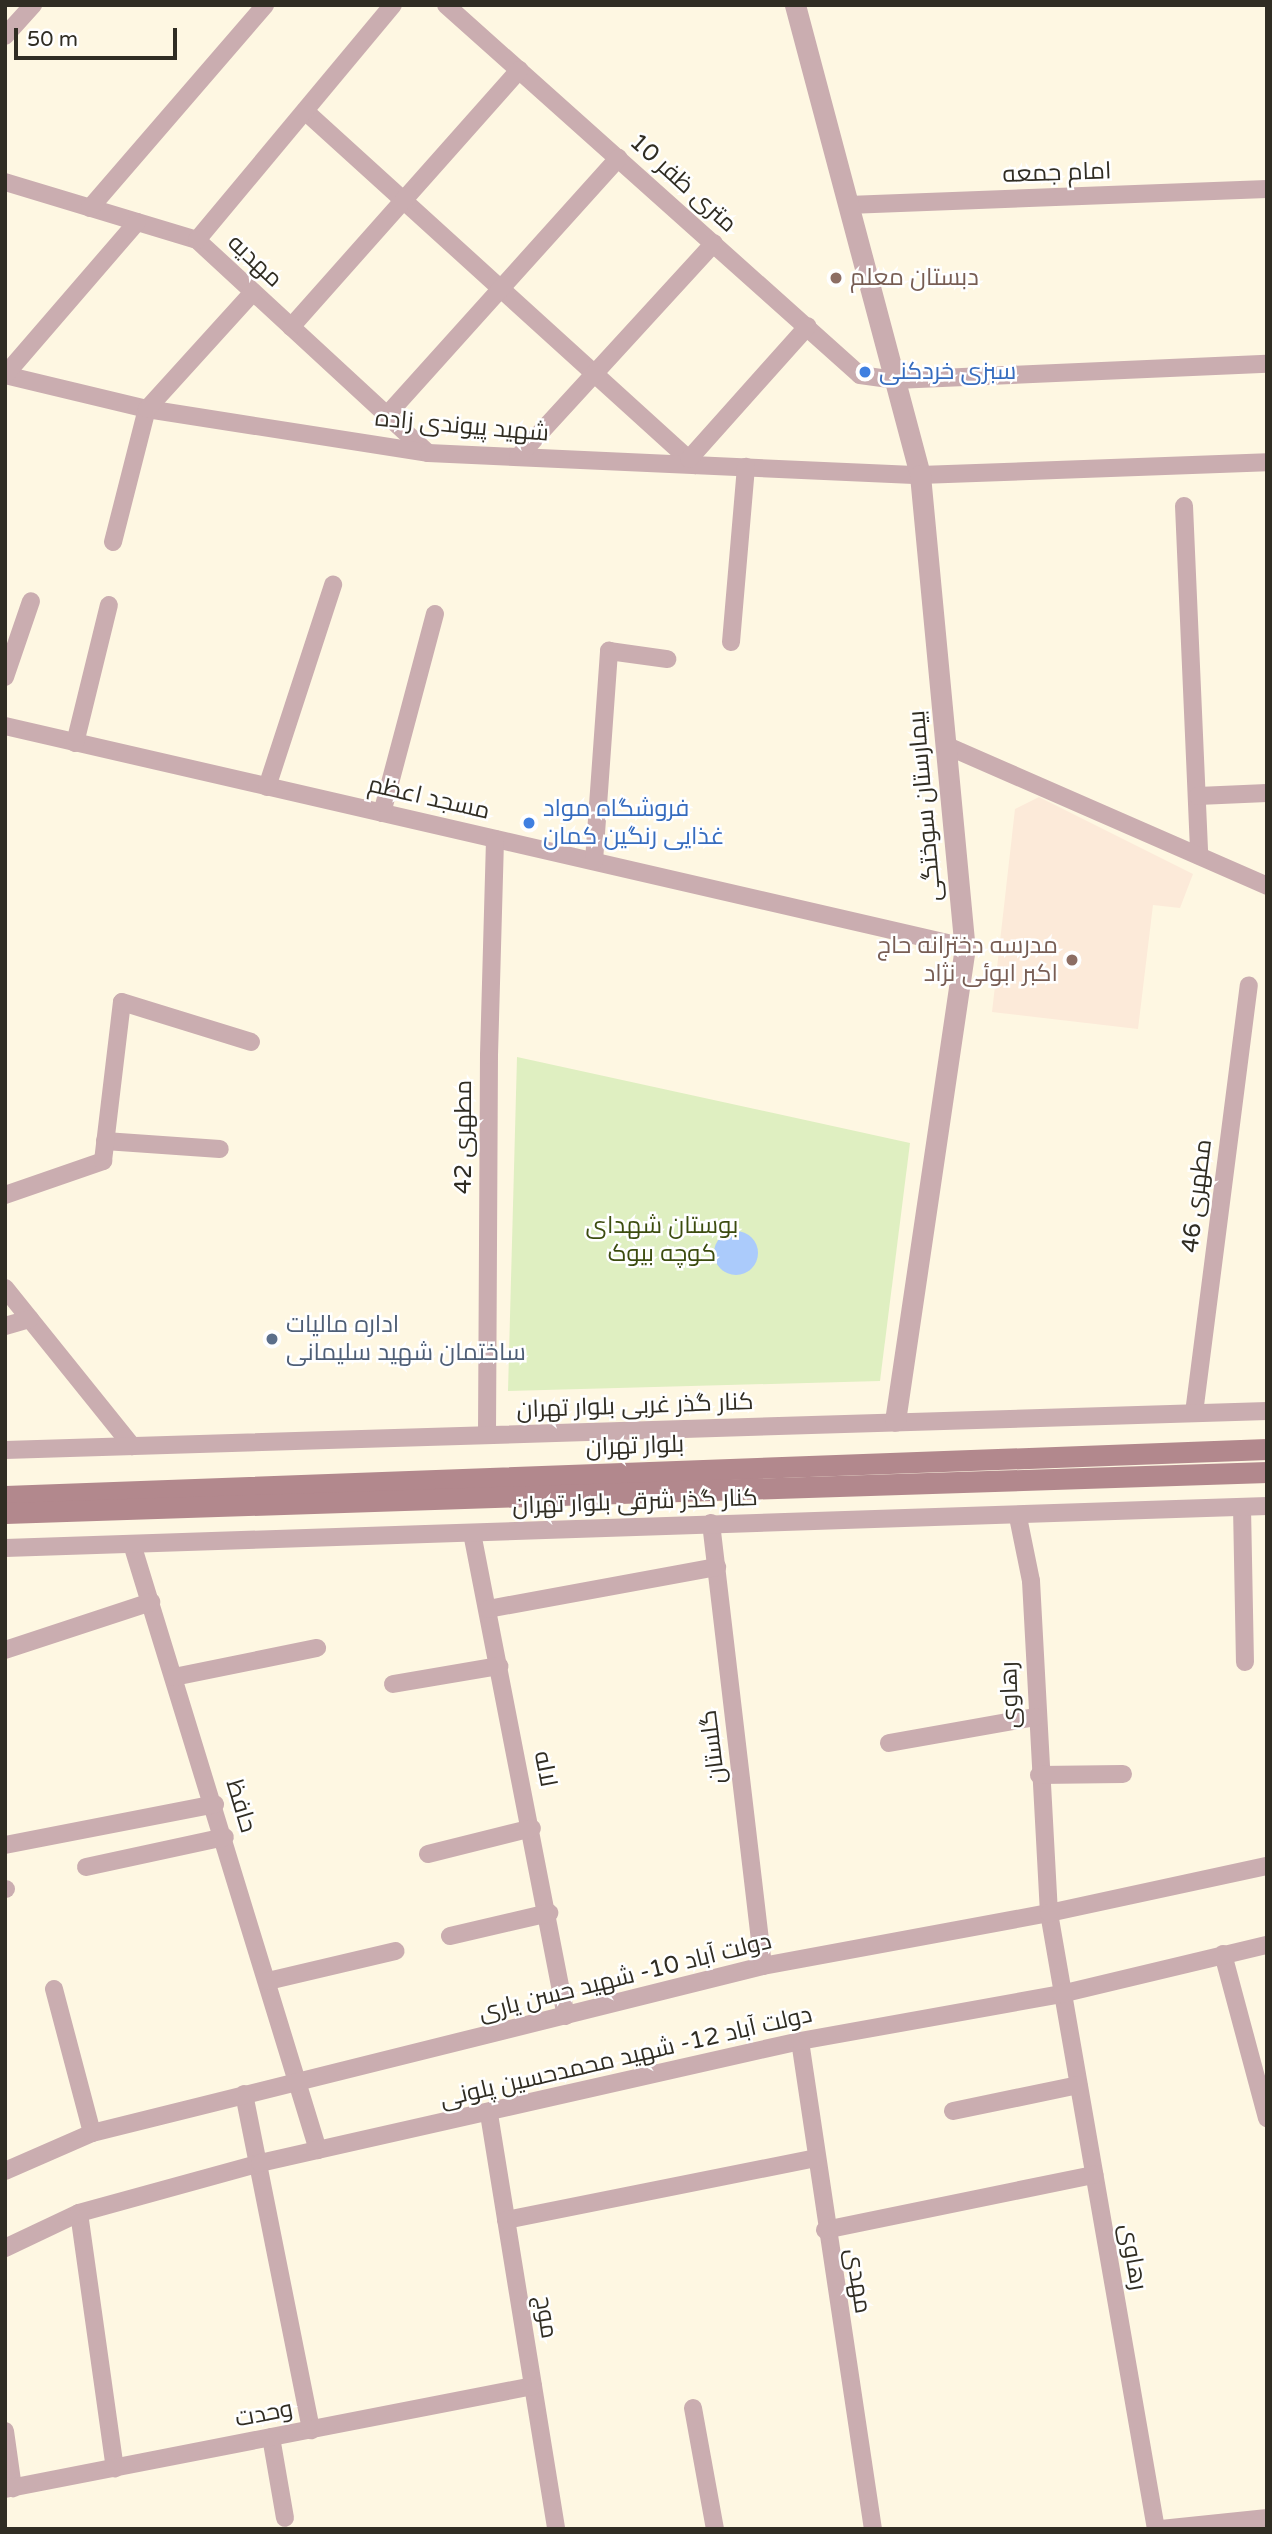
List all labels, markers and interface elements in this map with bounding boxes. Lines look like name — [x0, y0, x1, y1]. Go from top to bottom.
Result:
scale bar — [18, 14, 180, 58]
text: 50 m — [27, 27, 78, 52]
street label: 10 متری ظفر — [624, 127, 742, 239]
street label: امام جمعه — [1002, 157, 1112, 189]
street label: مهدیه — [222, 229, 288, 293]
place label: دبستان معلم — [850, 264, 979, 292]
marker: دبستان معلم — [828, 270, 844, 286]
place label: سبزی خردکنی — [879, 358, 1016, 386]
marker: سبزی خردکنی — [857, 364, 873, 380]
street label: شهید پیوندی زاده — [374, 404, 550, 448]
street label: بیمارستان سوختگی — [902, 709, 948, 903]
street label: مسجد اعظم — [365, 770, 493, 826]
place label: فروشگاه مواد غذایی رنگین کمان — [543, 795, 724, 851]
marker: فروشگاه مواد غذایی رنگین کمان — [521, 815, 537, 831]
place label: مدرسه دخترانه حاج اکبر ابوئی نژاد — [877, 932, 1058, 988]
marker: مدرسه دخترانه حاج اکبر ابوئی نژاد — [1064, 952, 1080, 968]
street label: مطهری 42 — [450, 1080, 478, 1194]
street label: مطهری 46 — [1176, 1138, 1218, 1254]
park label: بوستان شهدای کوچه بیوک — [586, 1212, 738, 1268]
place label: اداره مالیات ساختمان شهید سلیمانی — [286, 1311, 526, 1367]
marker: اداره مالیات ساختمان شهید سلیمانی — [264, 1331, 280, 1347]
street label: کنار گذر غربی بلوار تهران — [516, 1387, 754, 1425]
street label: بلوار تهران — [585, 1430, 685, 1462]
street label: کنار گذر شرقی بلوار تهران — [512, 1483, 758, 1521]
street label: رهاوی — [994, 1661, 1026, 1729]
street label: گلستان — [694, 1708, 732, 1786]
street label: لاله — [527, 1749, 563, 1789]
street label: حافظ — [219, 1776, 263, 1836]
street label: دولت آباد 10- شهید حسن یاری — [476, 1927, 774, 2027]
street label: دولت آباد 12- شهید محمدحسین پلونی — [437, 2000, 815, 2114]
street label: رهاوی — [1113, 2221, 1153, 2293]
street label: مهدی — [839, 2246, 877, 2316]
street label: موج — [528, 2293, 564, 2341]
street label: وحدت — [233, 2394, 295, 2434]

